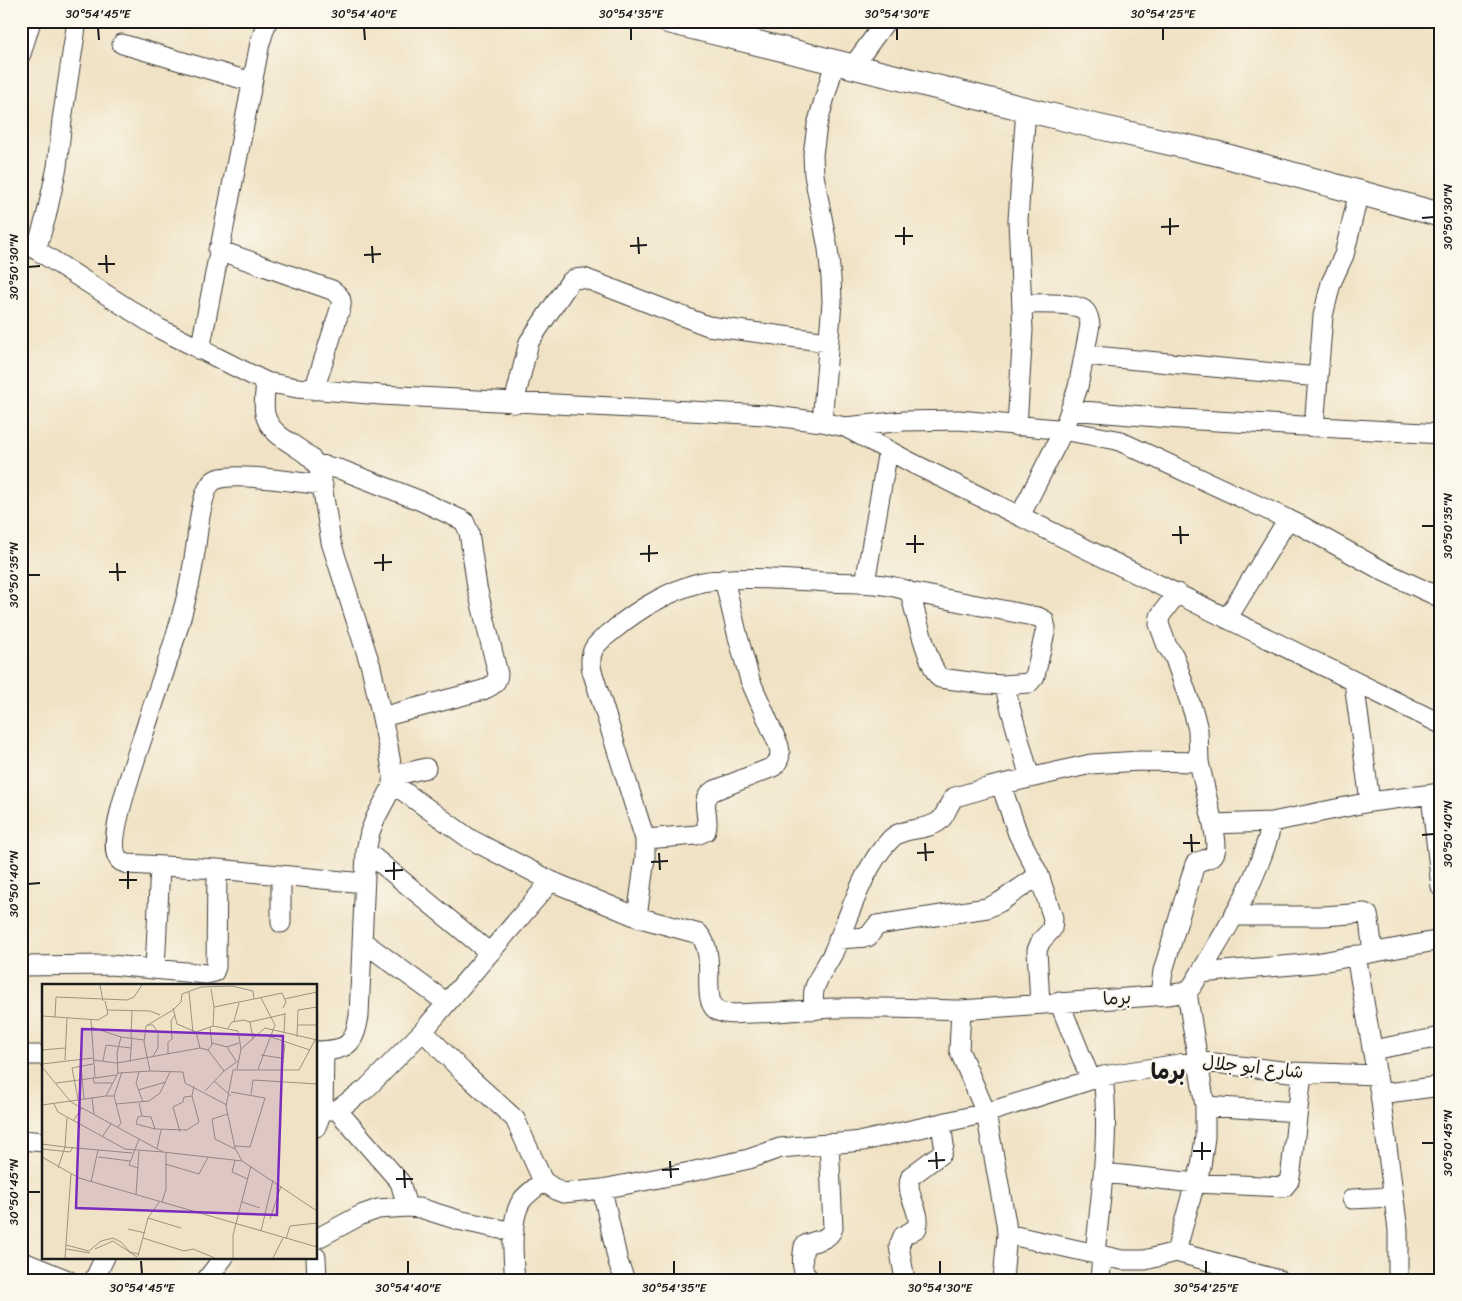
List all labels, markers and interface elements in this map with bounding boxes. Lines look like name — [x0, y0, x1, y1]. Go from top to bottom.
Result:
text: 30°54'45"E — [65, 3, 132, 25]
text: 30°54'40"E — [331, 3, 398, 25]
text: 30°54'35"E — [599, 3, 664, 25]
text: 30°54'30"E — [865, 3, 931, 25]
text: 30°54'25"E — [1131, 3, 1197, 25]
text: 30°50'30"N — [1437, 183, 1459, 250]
text: 30°50'30"N — [3, 233, 25, 300]
text: 30°50'35"N — [1437, 492, 1459, 559]
text: 30°50'35"N — [3, 541, 25, 608]
text: 30°50'40"N — [1437, 800, 1459, 868]
text: 30°50'40"N — [3, 850, 25, 918]
street label: برما — [1102, 981, 1132, 1015]
inset map — [42, 984, 318, 1258]
street label: شارع ابو جلال — [1201, 1046, 1305, 1088]
district label: برما — [1151, 1052, 1185, 1091]
text: 30°50'45"N — [1437, 1109, 1459, 1176]
text: 30°50'45"N — [3, 1158, 25, 1225]
text: 30°54'45"E — [109, 1277, 176, 1299]
text: 30°54'40"E — [375, 1277, 442, 1299]
text: 30°54'35"E — [642, 1277, 707, 1299]
text: 30°54'30"E — [908, 1277, 974, 1299]
text: 30°54'25"E — [1174, 1277, 1240, 1299]

